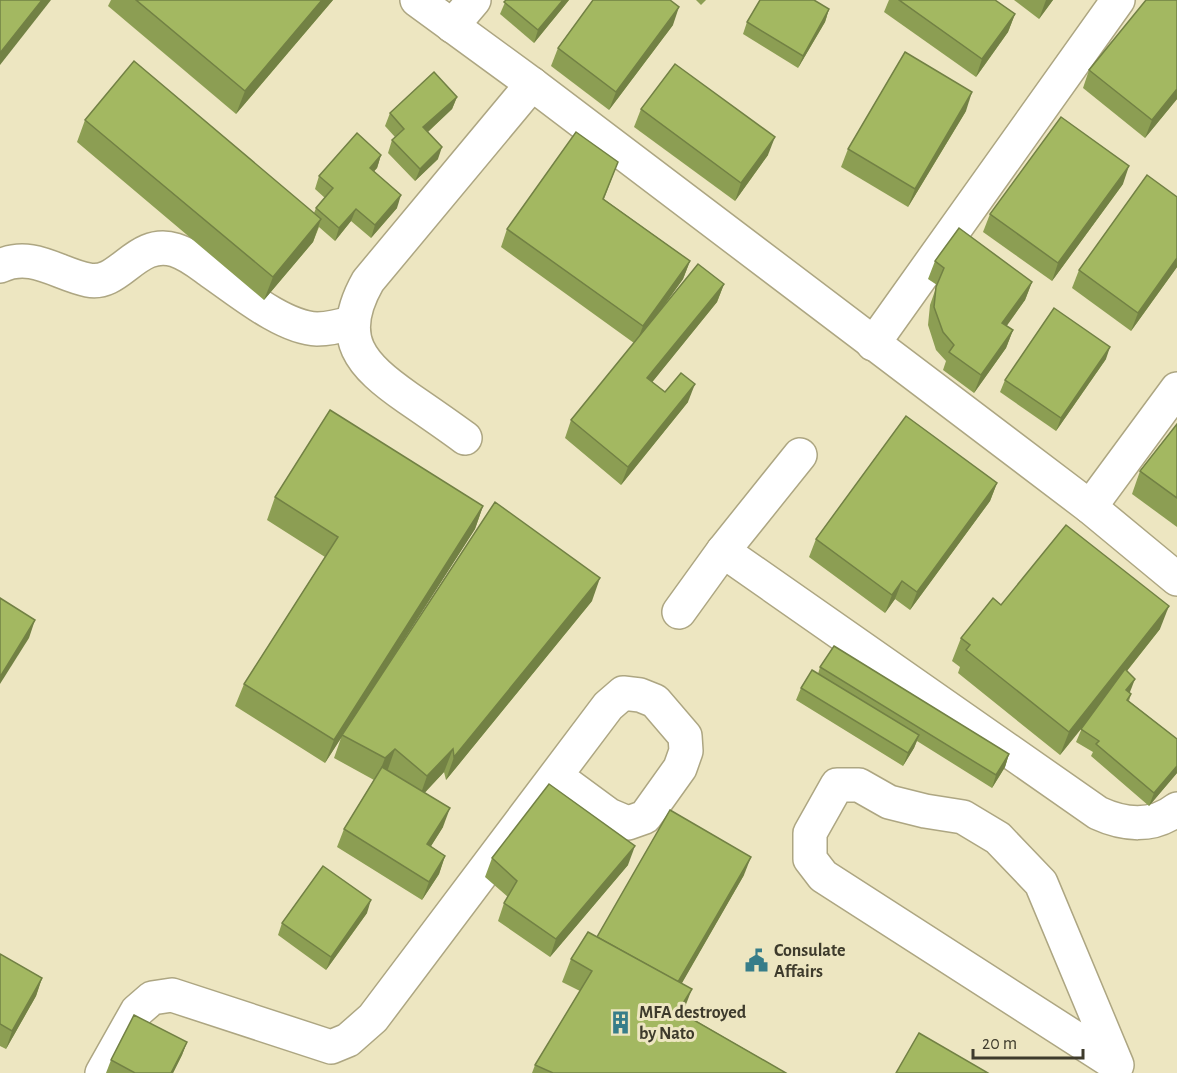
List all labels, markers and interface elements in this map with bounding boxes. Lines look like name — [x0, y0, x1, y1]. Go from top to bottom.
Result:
place label: Consulate Affairs — [774, 942, 845, 981]
public building icon: Consulate Affairs — [743, 948, 769, 974]
place label: MFA destroyed by Nato — [639, 1004, 747, 1043]
building icon: MFA destroyed by Nato — [608, 1010, 634, 1036]
scale bar — [973, 1022, 1082, 1060]
text: 20 m — [982, 1035, 1017, 1053]

